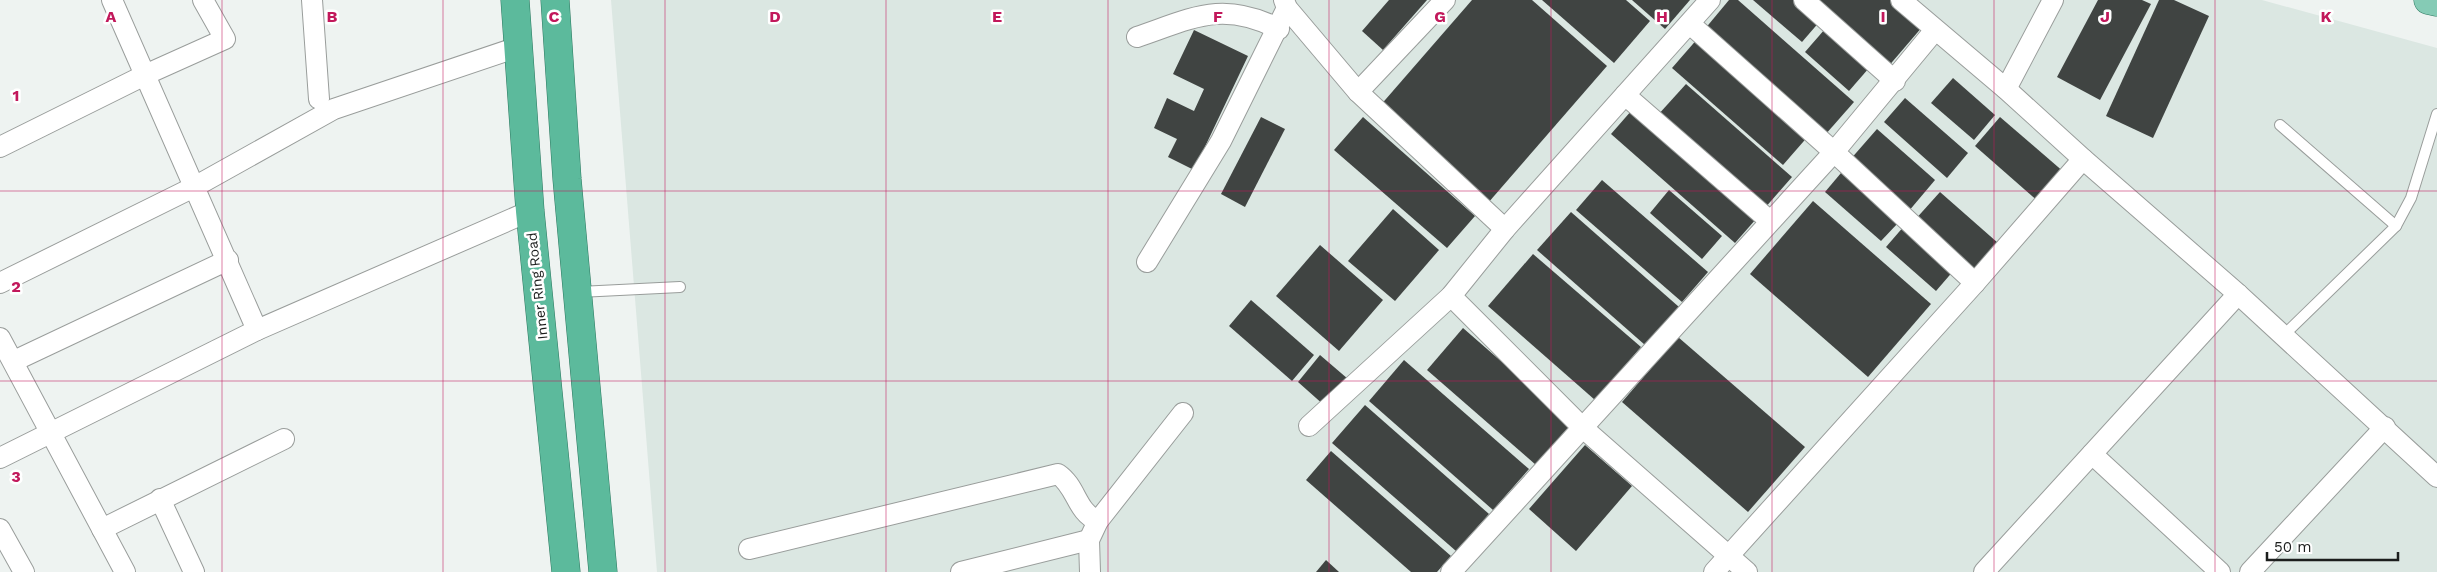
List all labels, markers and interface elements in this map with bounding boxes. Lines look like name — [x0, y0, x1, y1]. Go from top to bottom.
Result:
text: A — [106, 7, 117, 26]
text: B — [327, 7, 338, 26]
text: C — [549, 7, 560, 26]
text: D — [769, 7, 781, 26]
text: E — [992, 7, 1002, 26]
text: F — [1213, 7, 1223, 26]
text: G — [1434, 7, 1446, 26]
text: H — [1656, 7, 1668, 26]
text: I — [1880, 7, 1886, 26]
text: J — [2100, 7, 2110, 26]
text: K — [2320, 7, 2332, 26]
text: 1 — [13, 86, 19, 105]
street label: Inner Ring Road — [523, 232, 551, 340]
text: 2 — [11, 277, 21, 296]
text: 3 — [11, 467, 21, 486]
scale bar — [2267, 530, 2398, 562]
text: 50 m — [2274, 538, 2311, 556]

